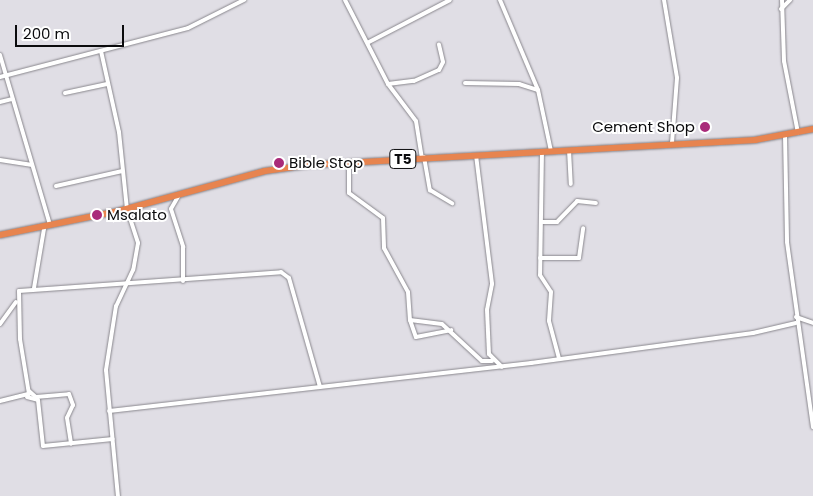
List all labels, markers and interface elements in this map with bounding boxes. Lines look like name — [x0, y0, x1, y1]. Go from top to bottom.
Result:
scale bar — [18, 15, 126, 47]
text: 200 m — [23, 23, 70, 44]
place label: Cement Shop — [592, 118, 695, 136]
marker: Cement Shop — [699, 121, 711, 133]
road number: T5 — [389, 148, 417, 170]
place label: Bible Stop — [289, 154, 363, 172]
marker: Bible Stop — [273, 157, 285, 169]
place label: Msalato — [107, 206, 167, 224]
marker: Msalato — [91, 209, 103, 221]

